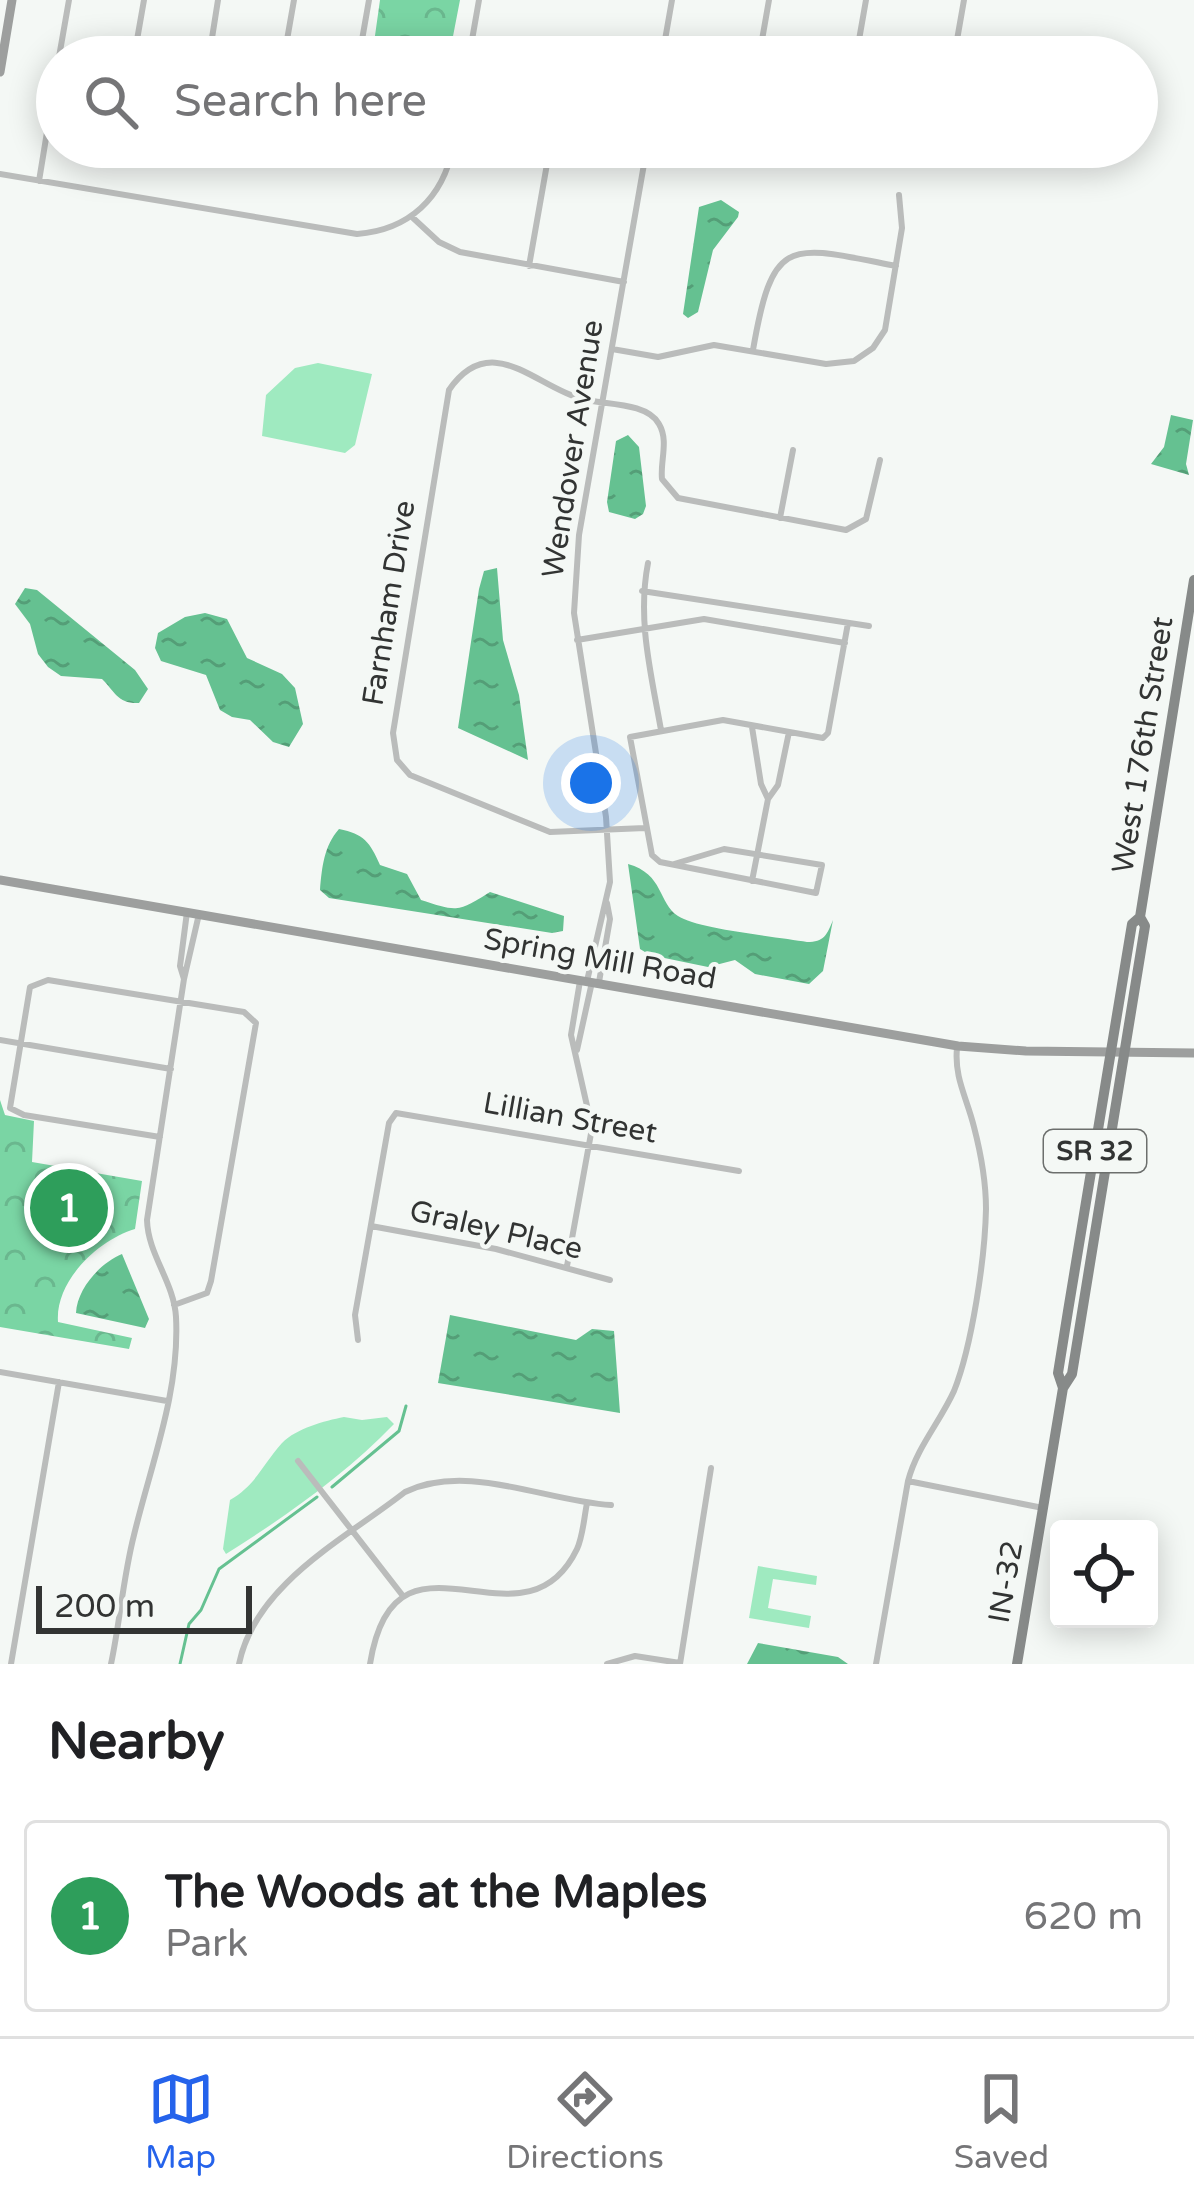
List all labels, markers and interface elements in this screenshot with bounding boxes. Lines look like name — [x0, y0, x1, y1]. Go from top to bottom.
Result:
search box — [36, 36, 1158, 168]
icon: search — [78, 69, 144, 135]
text: Search here — [174, 75, 427, 129]
street label: Wendover Avenue — [534, 317, 612, 581]
street label: Farnham Drive — [355, 498, 423, 708]
street label: West 176th Street — [1104, 614, 1182, 876]
your location — [561, 753, 621, 813]
street label: Spring Mill Road — [481, 920, 719, 998]
street label: Lillian Street — [480, 1085, 660, 1151]
road number: SR 32 — [1044, 1130, 1146, 1172]
pin: 1 — [30, 1163, 108, 1253]
street label: Graley Place — [406, 1192, 586, 1268]
map controls — [1050, 1520, 1158, 1628]
button: locate — [1050, 1520, 1158, 1628]
street label: IN-32 — [981, 1538, 1031, 1626]
scale bar — [36, 1580, 252, 1633]
text: 200 m — [54, 1587, 155, 1626]
text: Nearby — [48, 1711, 225, 1773]
text: The Woods at the Maples — [165, 1866, 707, 1920]
text: 1 — [78, 1893, 102, 1940]
text: 620 m — [1024, 1893, 1143, 1940]
text: Park — [165, 1920, 248, 1967]
tab: Map — [145, 2066, 216, 2177]
tab: Directions — [506, 2066, 664, 2177]
tab: Saved — [954, 2066, 1049, 2177]

